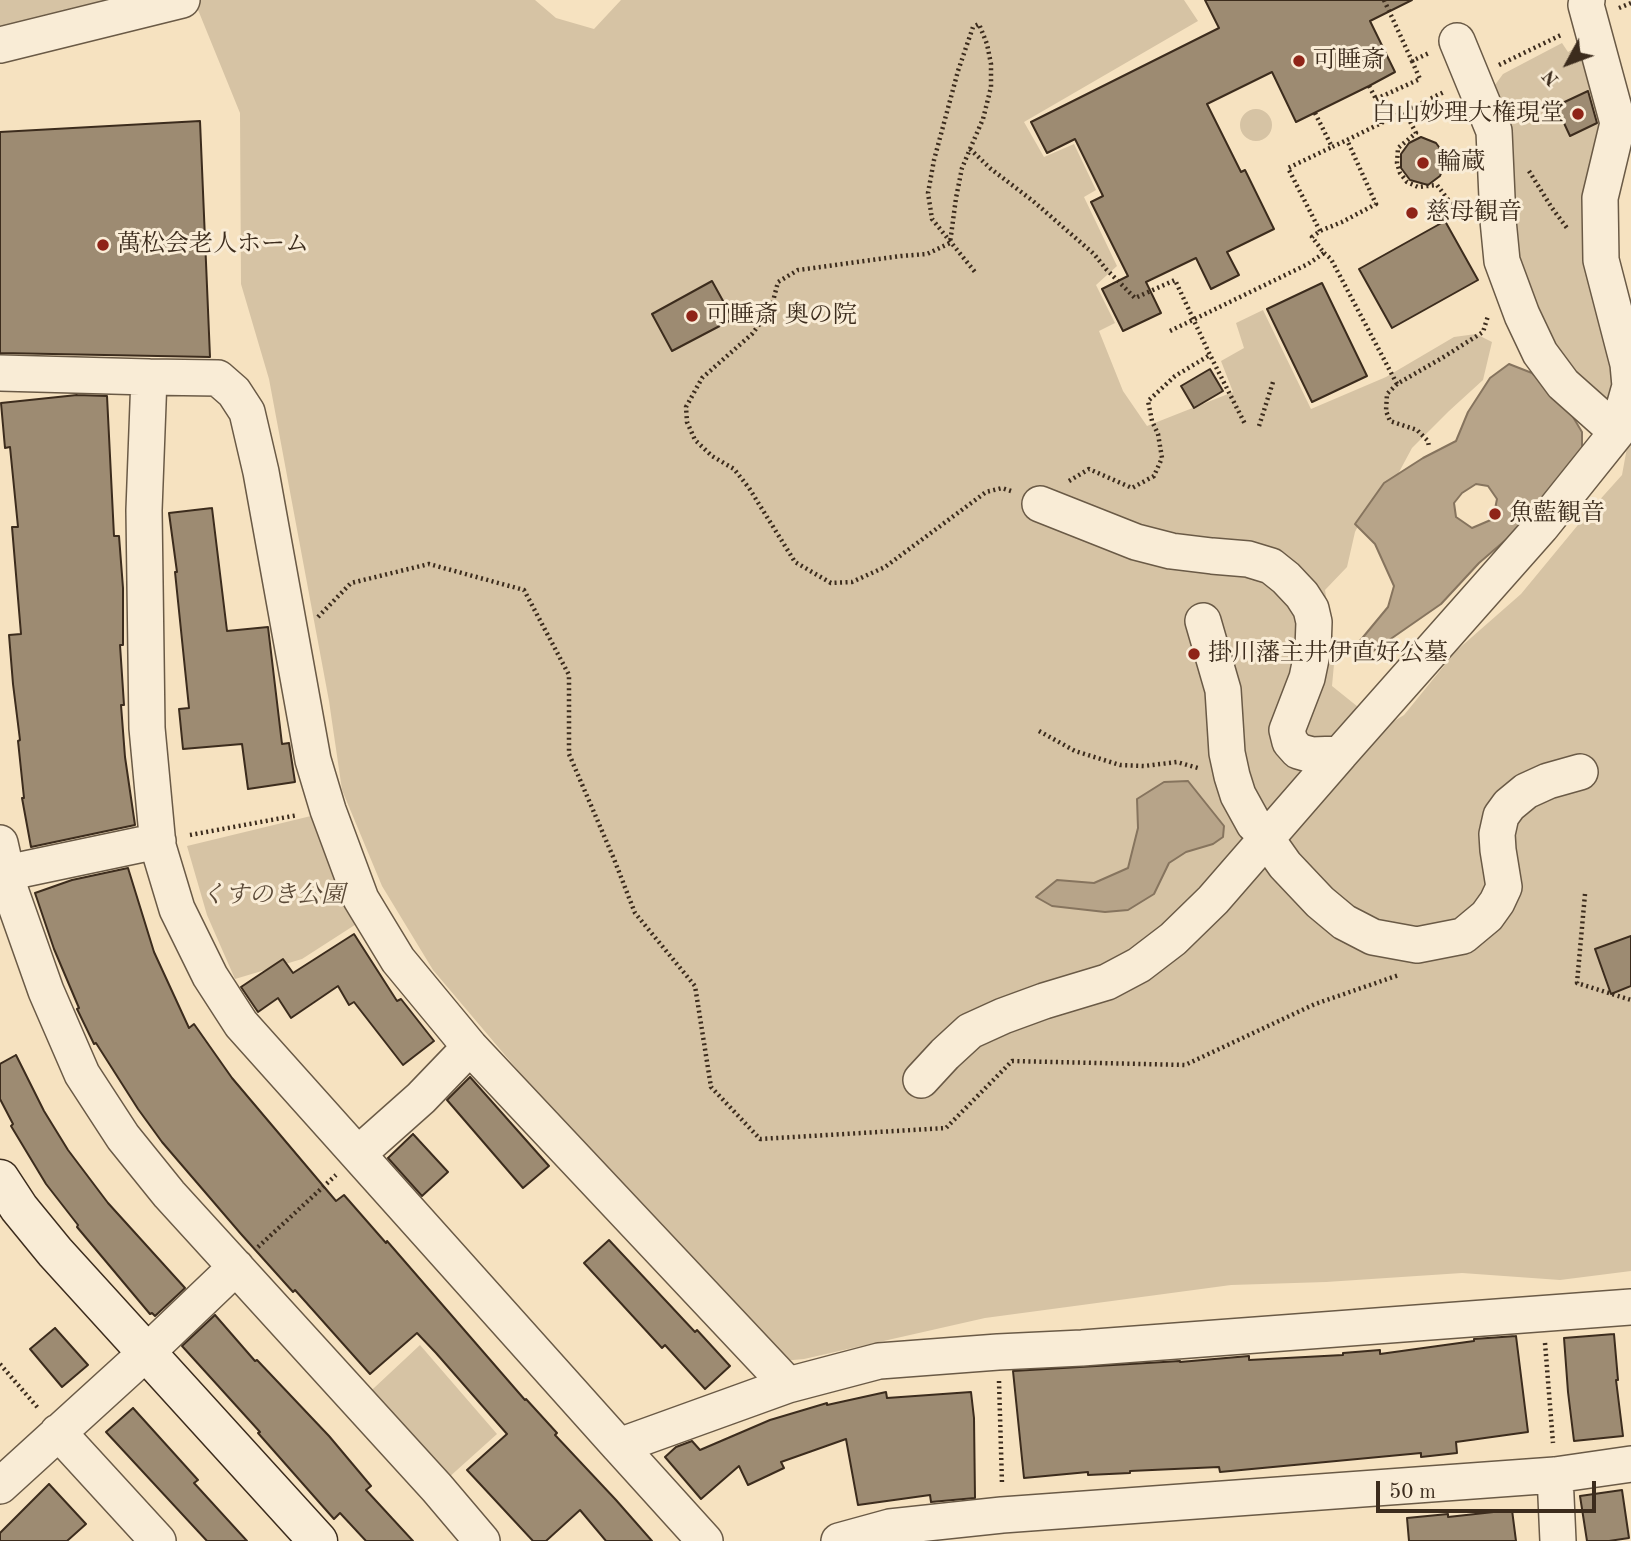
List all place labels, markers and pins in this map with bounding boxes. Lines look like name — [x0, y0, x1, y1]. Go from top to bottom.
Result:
place label: 可睡斎 — [1313, 47, 1385, 75]
marker: 可睡斎 — [1291, 53, 1307, 69]
place label: 白山妙理大権現堂 — [1372, 100, 1564, 128]
marker: 白山妙理大権現堂 — [1570, 106, 1586, 122]
place label: 輪蔵 — [1437, 149, 1485, 177]
marker: 輪蔵 — [1415, 155, 1431, 171]
place label: 慈母観音 — [1426, 199, 1522, 227]
marker: 慈母観音 — [1404, 205, 1420, 221]
place label: 萬松会老人ホーム — [117, 231, 309, 259]
marker: 萬松会老人ホーム — [95, 237, 111, 253]
place label: 可睡斎 奥の院 — [706, 302, 857, 330]
marker: 可睡斎 奥の院 — [684, 308, 700, 324]
place label: 魚藍観音 — [1509, 500, 1605, 528]
marker: 魚藍観音 — [1487, 506, 1503, 522]
place label: 掛川藩主井伊直好公墓 — [1208, 640, 1448, 668]
marker: 掛川藩主井伊直好公墓 — [1186, 646, 1202, 662]

